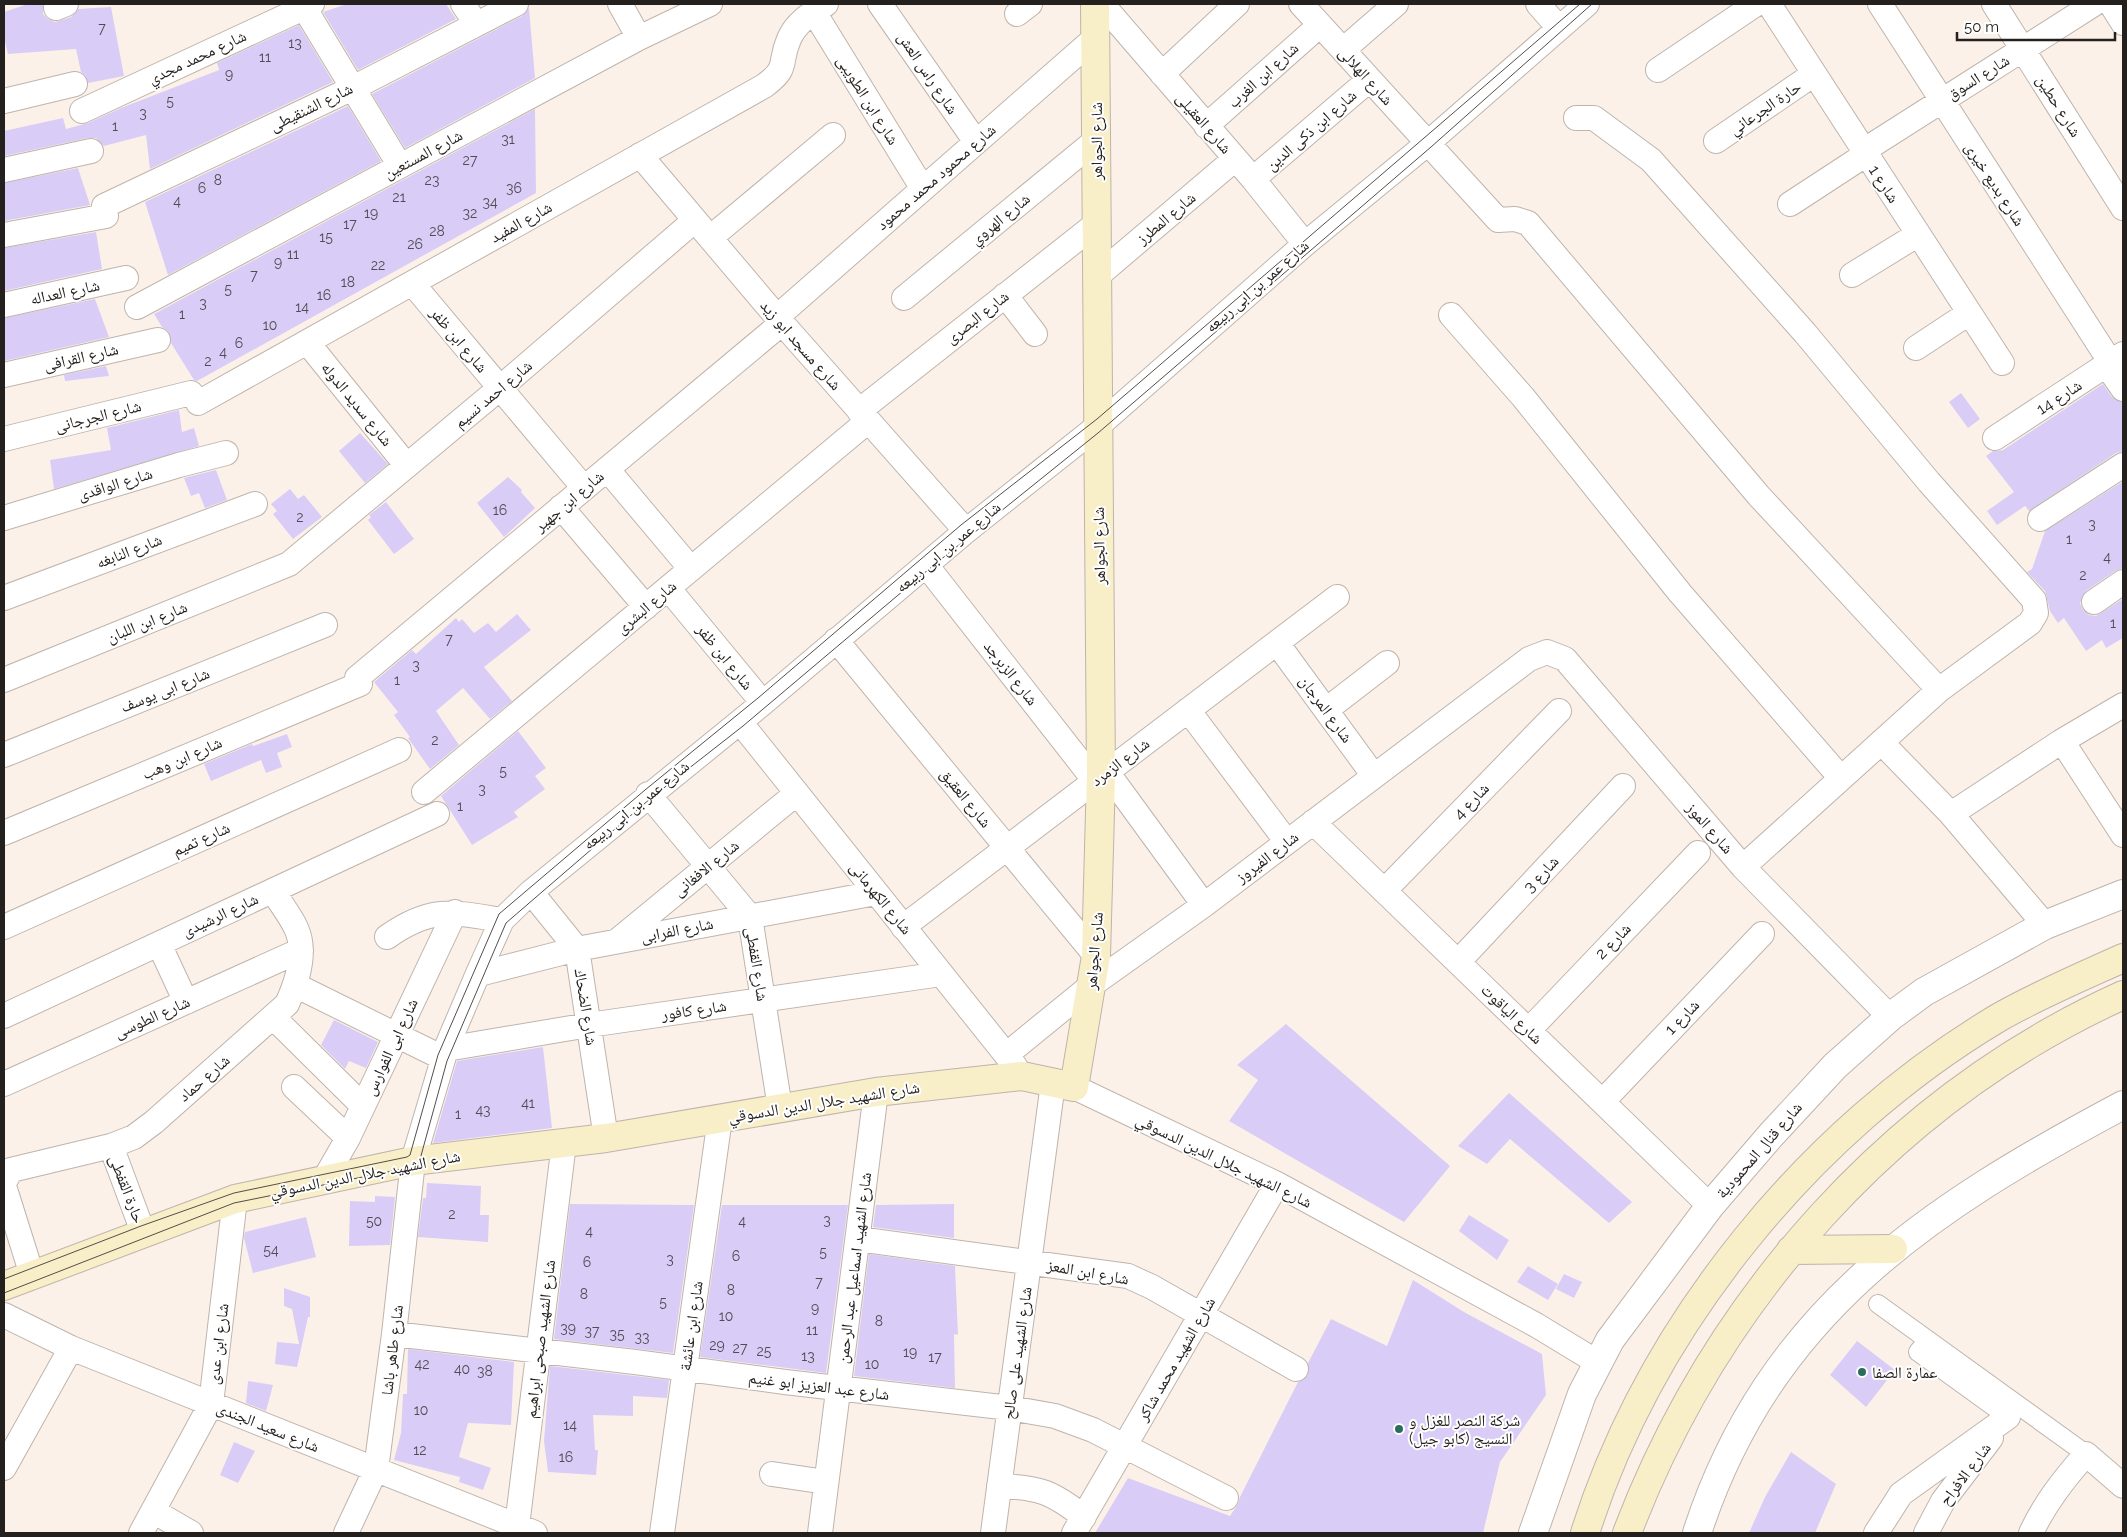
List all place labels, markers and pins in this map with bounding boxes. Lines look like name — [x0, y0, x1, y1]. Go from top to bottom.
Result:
place label: عمارة الصفا — [1872, 1363, 1937, 1382]
marker: عمارة الصفا — [1856, 1366, 1868, 1378]
place label: شركة النصر للغزل و النسيج (كابو جيل) — [1409, 1411, 1520, 1449]
marker: شركة النصر للغزل و النسيج (كابو جيل) — [1393, 1423, 1405, 1435]

